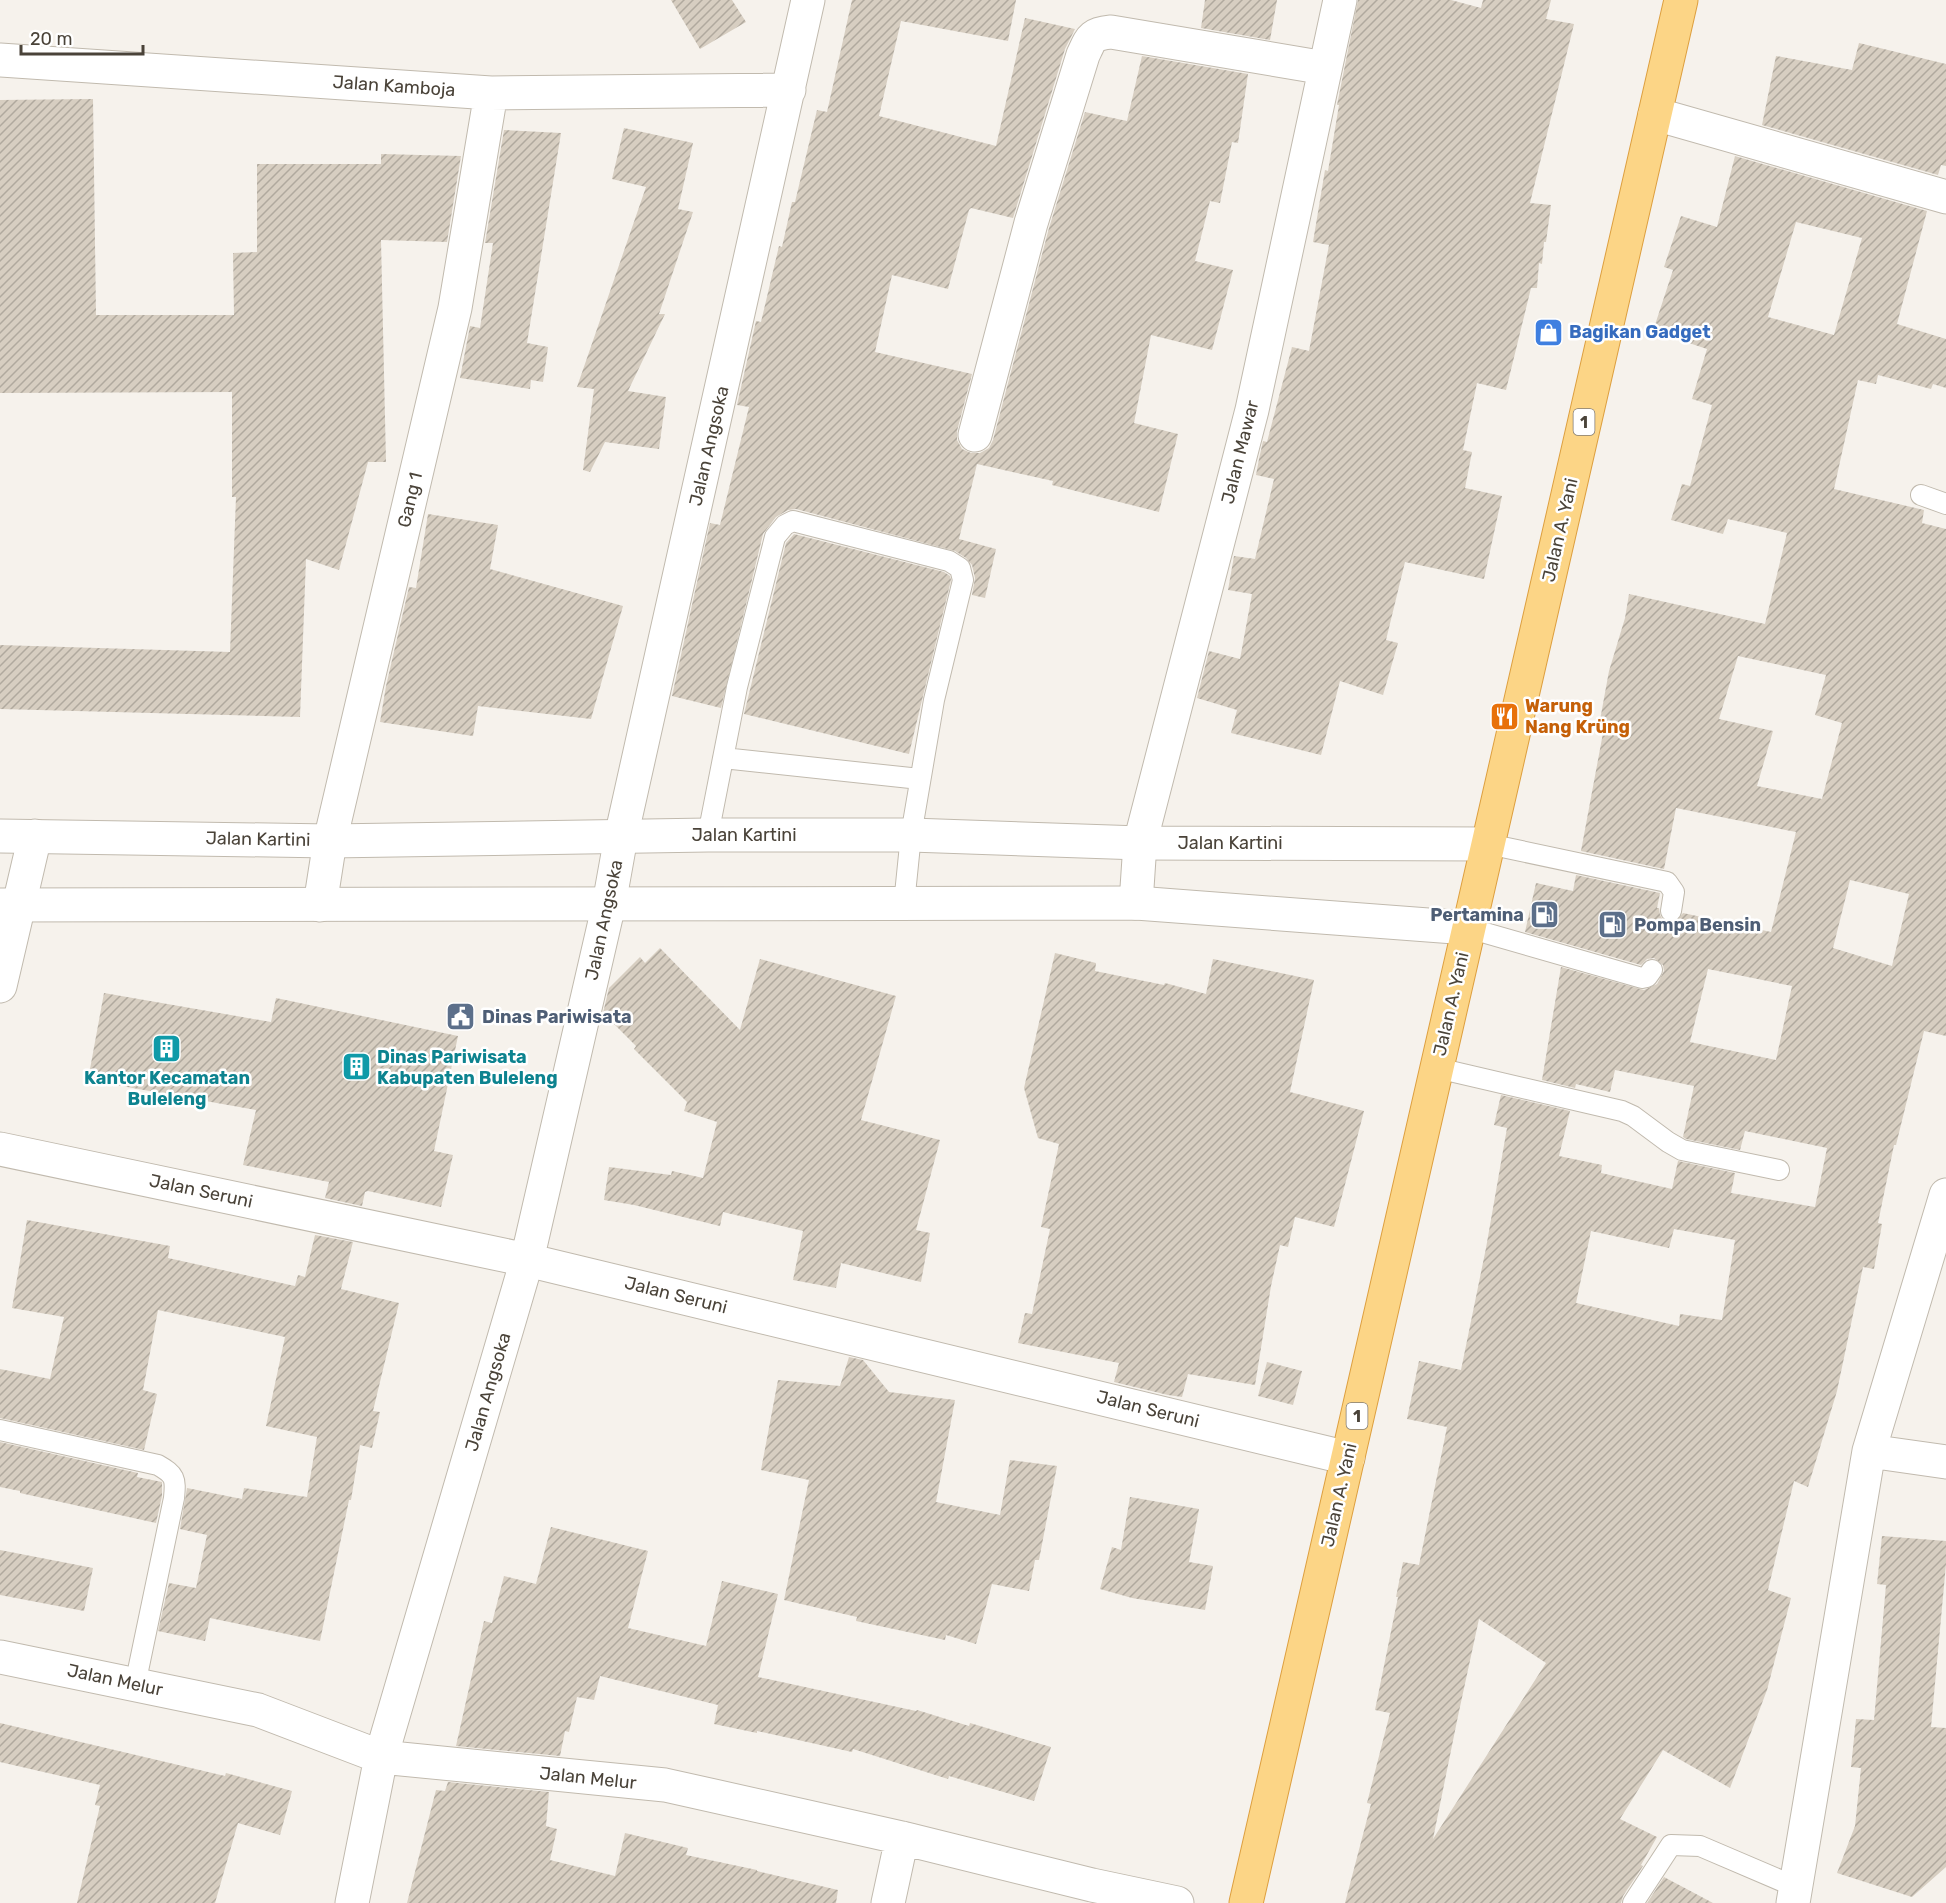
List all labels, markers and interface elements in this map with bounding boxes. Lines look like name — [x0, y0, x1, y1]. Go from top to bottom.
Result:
scale bar — [21, 18, 142, 56]
text: 20 m — [30, 28, 72, 50]
street label: Jalan Kamboja — [332, 71, 456, 101]
shop icon: Bagikan Gadget — [1532, 316, 1564, 348]
place label: Bagikan Gadget — [1569, 321, 1711, 343]
street label: Jalan Angsoka — [684, 384, 734, 508]
street label: Jalan Mawar — [1217, 398, 1264, 506]
road number: 1 — [1574, 409, 1594, 435]
street label: Gang 1 — [393, 470, 427, 530]
street label: Jalan A. Yani — [1537, 476, 1583, 584]
place label: Warung Nang Krüng — [1525, 695, 1630, 738]
restaurant icon: Warung Nang Krüng — [1488, 700, 1520, 732]
street label: Jalan Kartini — [691, 824, 797, 846]
street label: Jalan Kartini — [205, 827, 311, 851]
street label: Jalan Kartini — [1177, 832, 1283, 854]
street label: Jalan Angsoka — [580, 858, 628, 982]
fuel station icon: Pertamina — [1529, 899, 1561, 931]
place label: Pertamina — [1430, 904, 1524, 926]
fuel station icon: Pompa Bensin — [1597, 909, 1629, 941]
place label: Pompa Bensin — [1634, 914, 1761, 936]
street label: Jalan A. Yani — [1428, 950, 1474, 1058]
public building icon: Dinas Pariwisata — [445, 1001, 477, 1033]
place label: Dinas Pariwisata — [482, 1006, 632, 1028]
building icon: Kantor Kecamatan Buleleng — [151, 1033, 183, 1065]
place label: Dinas Pariwisata Kabupaten Buleleng — [377, 1046, 558, 1089]
building icon: Dinas Pariwisata Kabupaten Buleleng — [340, 1051, 372, 1083]
place label: Kantor Kecamatan Buleleng — [84, 1067, 250, 1110]
street label: Jalan Seruni — [147, 1169, 255, 1213]
street label: Jalan Seruni — [622, 1272, 730, 1318]
street label: Jalan Angsoka — [461, 1330, 515, 1454]
street label: Jalan Seruni — [1094, 1386, 1202, 1432]
road number: 1 — [1346, 1403, 1368, 1429]
street label: Jalan A. Yani — [1316, 1441, 1362, 1549]
street label: Jalan Melur — [65, 1659, 165, 1701]
street label: Jalan Melur — [538, 1762, 638, 1794]

